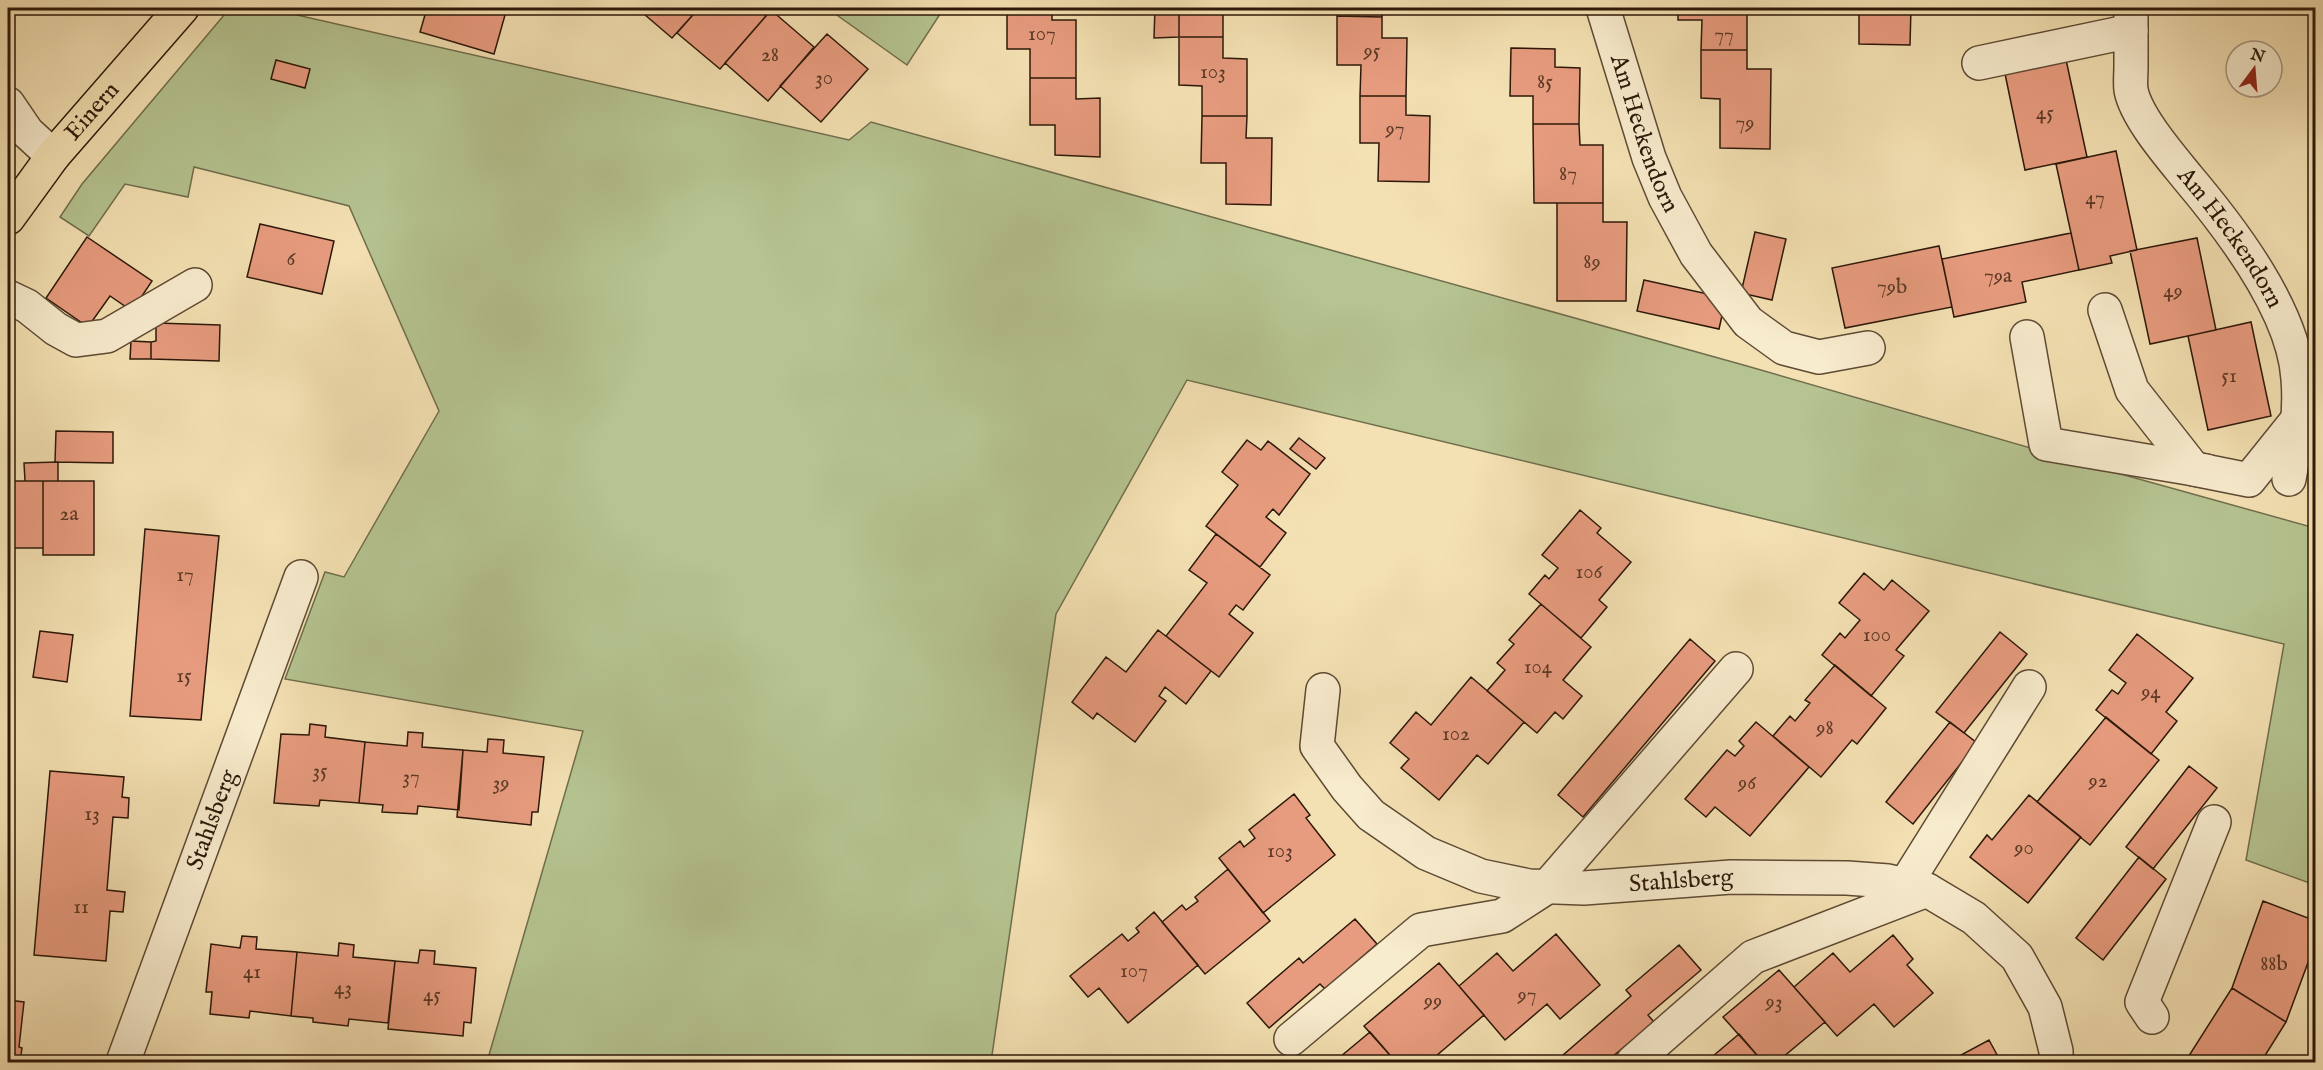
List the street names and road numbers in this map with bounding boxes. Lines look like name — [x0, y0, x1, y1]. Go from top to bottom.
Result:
street label: Am Heckendorn — [1602, 50, 1686, 218]
street label: Einern — [58, 75, 126, 147]
street label: Am Heckendorn — [2169, 160, 2290, 313]
street label: Stahlsberg — [179, 765, 245, 874]
street label: Stahlsberg — [1628, 861, 1735, 900]

